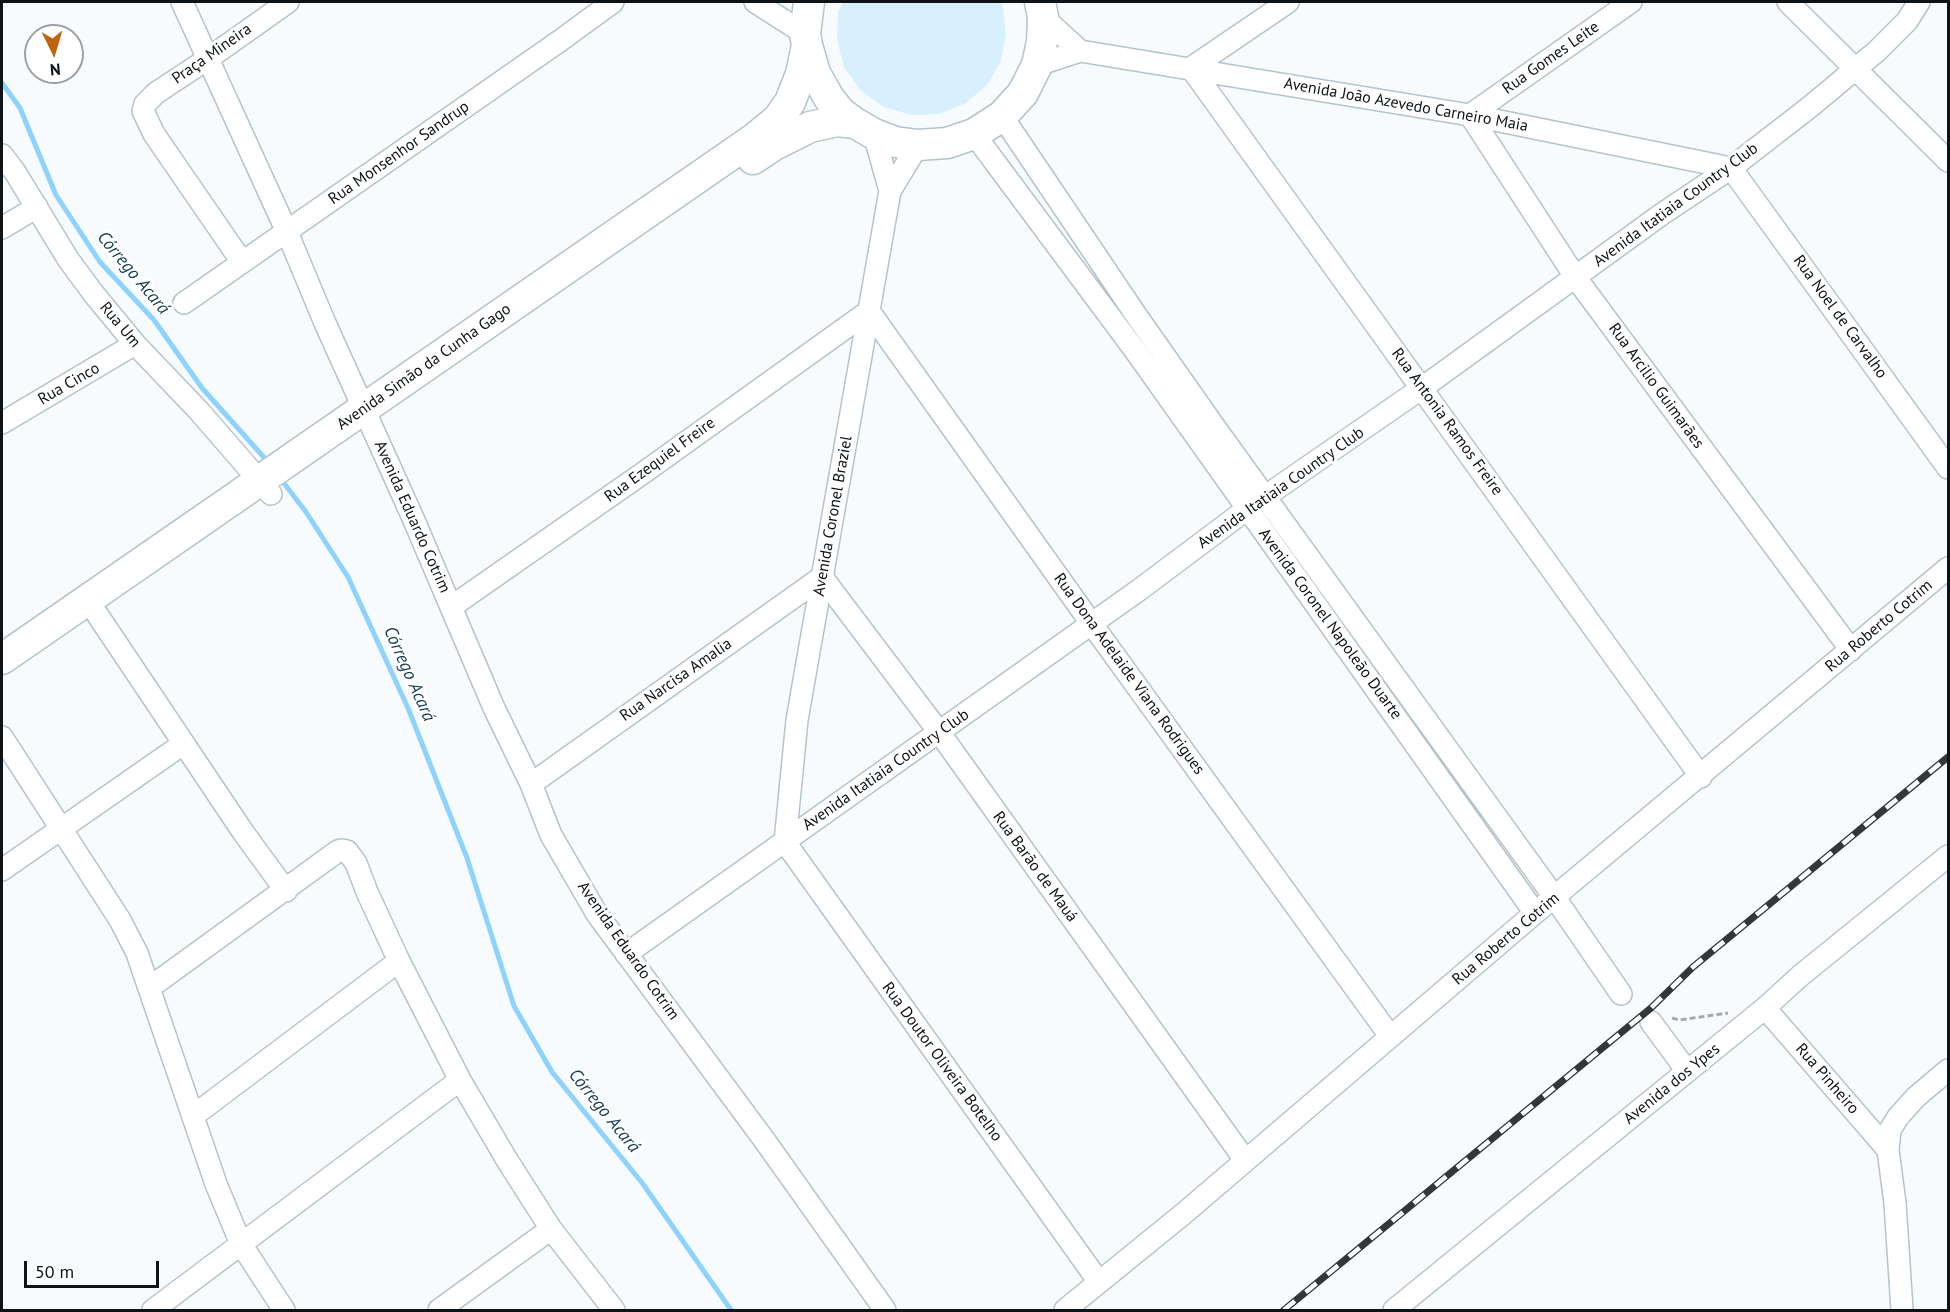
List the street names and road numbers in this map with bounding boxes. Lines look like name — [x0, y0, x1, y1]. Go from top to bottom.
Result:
street label: Rua Gomes Leite — [1499, 17, 1603, 99]
street label: Praça Mineira — [169, 20, 255, 88]
street label: Avenida João Azevedo Carneiro Maia — [1282, 74, 1530, 136]
street label: Rua Monsenhor Sandrup — [325, 97, 473, 209]
street label: Avenida Itatiaia Country Club — [1590, 139, 1762, 271]
street label: Rua Noel de Carvalho — [1789, 252, 1891, 382]
street label: Rua Um — [95, 298, 145, 352]
street label: Avenida Simão da Cunha Gago — [333, 300, 515, 434]
street label: Rua Arcilio Guimarães — [1604, 320, 1708, 452]
street label: Rua Antonia Ramos Freire — [1387, 345, 1507, 499]
street label: Rua Cinco — [35, 359, 103, 409]
street label: Rua Ezequiel Freire — [601, 413, 719, 507]
street label: Avenida Itatiaia Country Club — [1194, 423, 1368, 553]
street label: Avenida Coronel Braziel — [809, 434, 857, 598]
street label: Avenida Eduardo Cotrim — [370, 438, 454, 596]
street label: Avenida Coronel Napoleão Duarte — [1254, 525, 1406, 723]
street label: Rua Dona Adelaide Viana Rodrigues — [1049, 570, 1209, 778]
street label: Rua Roberto Cotrim — [1822, 576, 1936, 676]
street label: Rua Narcisa Amalia — [616, 634, 736, 726]
street label: Avenida Itatiaia Country Club — [799, 705, 973, 835]
street label: Rua Barão de Mauá — [988, 808, 1082, 926]
street label: Avenida Eduardo Cotrim — [573, 878, 683, 1024]
street label: Rua Roberto Cotrim — [1449, 889, 1563, 989]
street label: Rua Doutor Oliveira Botelho — [878, 979, 1006, 1145]
street label: Avenida dos Ypes — [1620, 1039, 1724, 1129]
street label: Rua Pinheiro — [1791, 1040, 1863, 1118]

